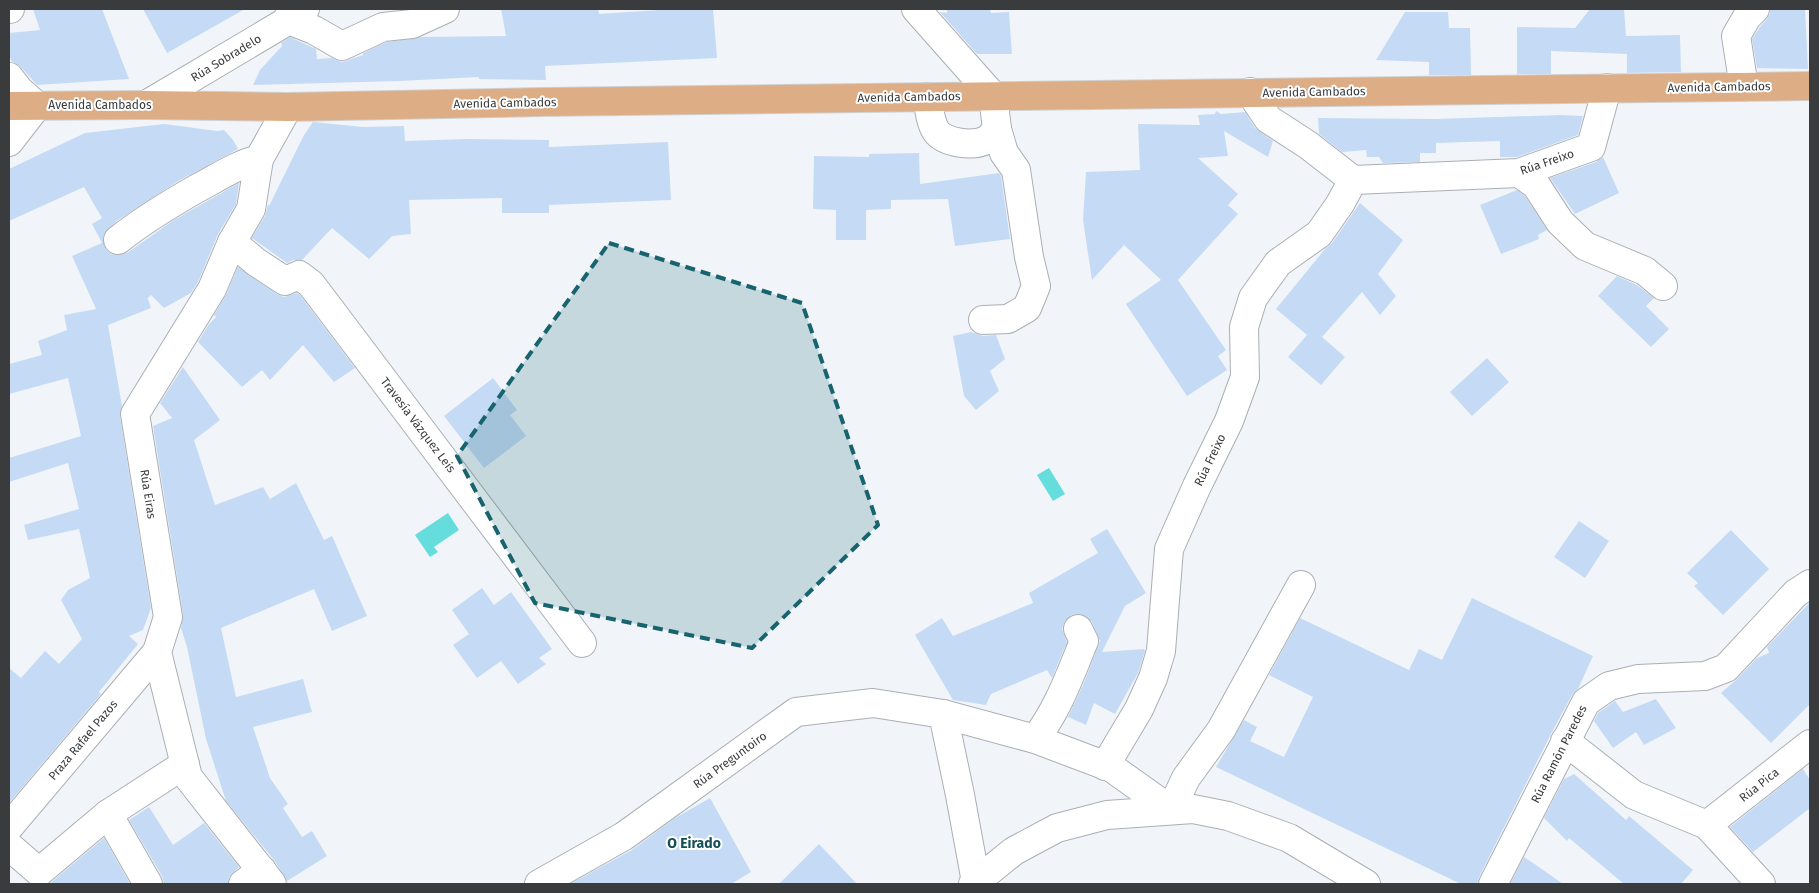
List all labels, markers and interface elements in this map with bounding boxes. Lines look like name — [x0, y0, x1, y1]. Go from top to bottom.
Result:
street label: Rúa Sobradelo — [188, 32, 264, 84]
street label: Avenida Cambados — [1667, 79, 1771, 95]
street label: Avenida Cambados — [1262, 84, 1366, 100]
street label: Avenida Cambados — [857, 89, 961, 105]
street label: Avenida Cambados — [453, 95, 557, 111]
street label: Avenida Cambados — [48, 98, 152, 112]
street label: Rúa Freixo — [1518, 146, 1576, 178]
street label: Travesía Vázquez Leis — [378, 375, 459, 476]
street label: Rúa Freixo — [1191, 432, 1229, 488]
street label: Rúa Eiras — [137, 468, 159, 520]
street label: Praza Rafael Pazos — [45, 697, 121, 783]
street label: Rúa Ramón Paredes — [1528, 702, 1590, 805]
street label: Rúa Preguntoiro — [691, 729, 769, 791]
street label: Rúa Pica — [1736, 765, 1782, 805]
district label: O Eirado — [667, 835, 721, 852]

